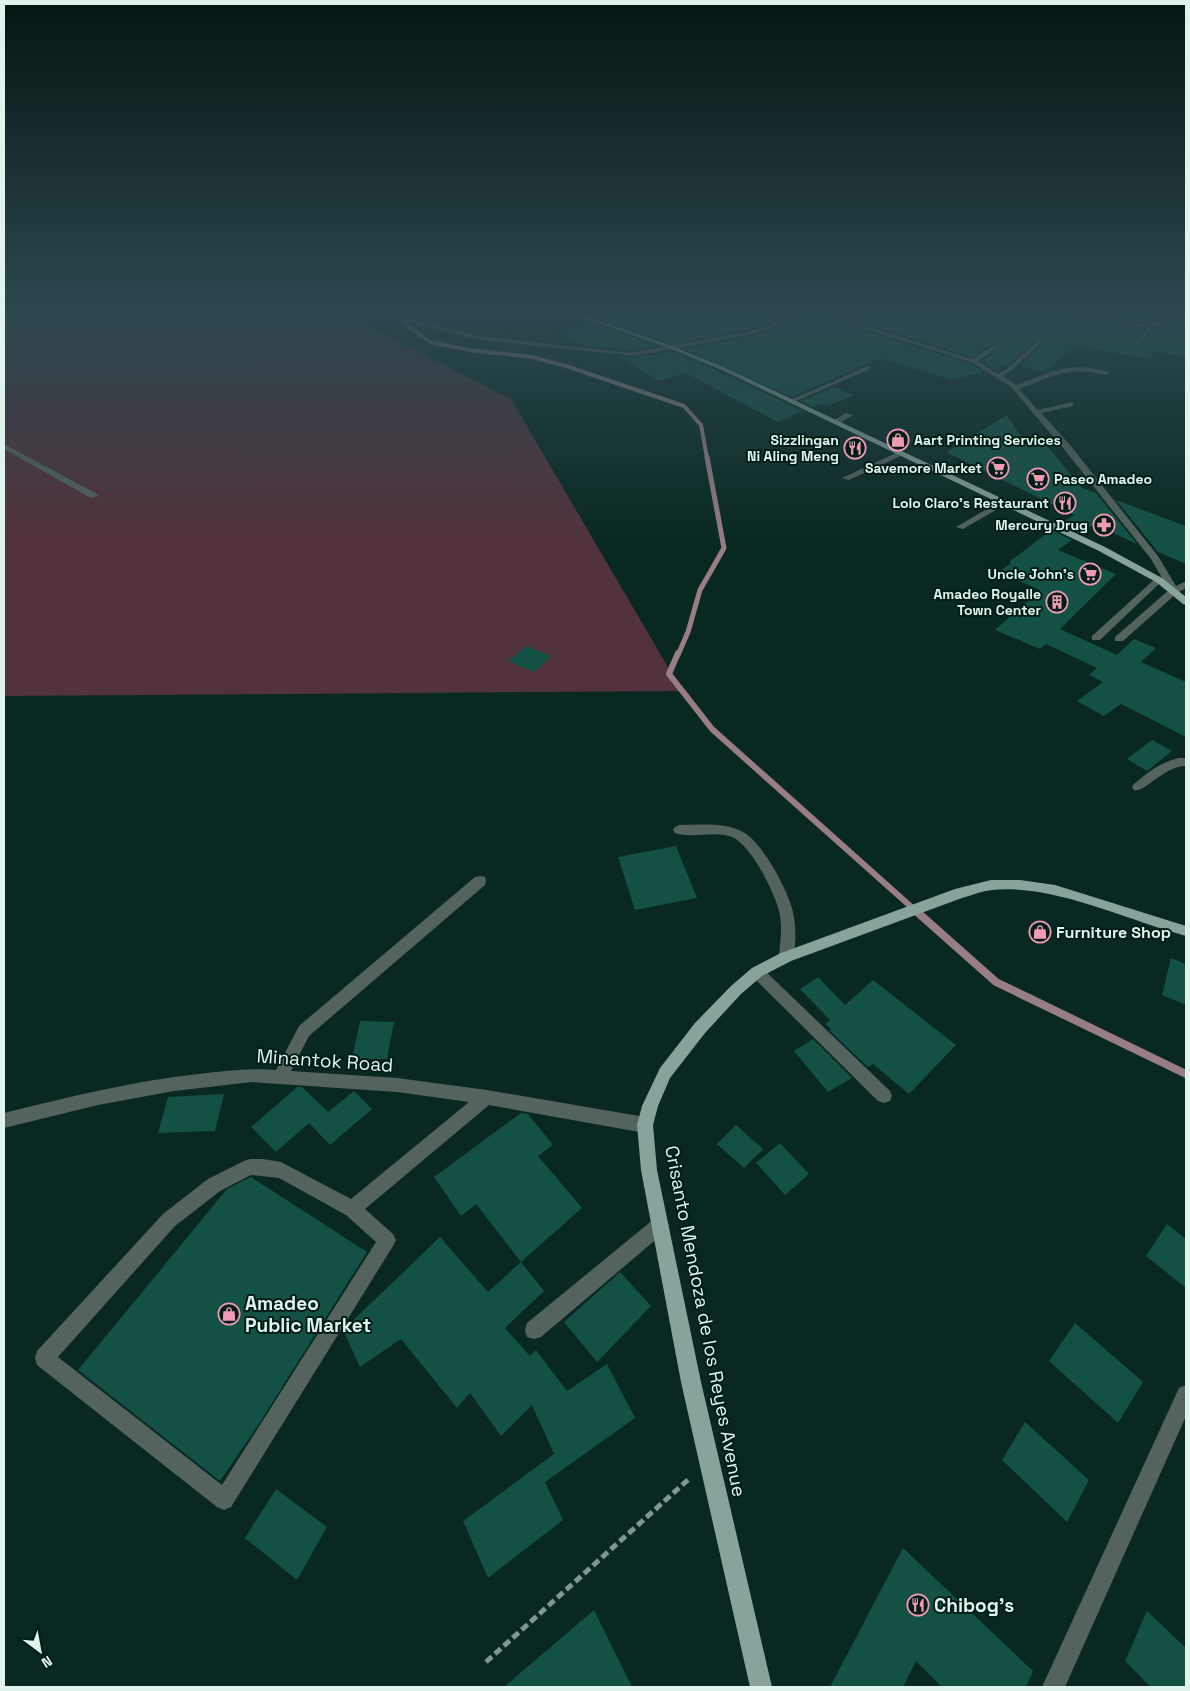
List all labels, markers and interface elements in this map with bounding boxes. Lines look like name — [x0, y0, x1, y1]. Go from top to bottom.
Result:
shop icon: Aart Printing Services — [886, 428, 910, 452]
place label: Sizzlingan Ni Aling Meng — [747, 431, 839, 465]
place label: Aart Printing Services — [914, 431, 1061, 449]
restaurant icon: Sizzlingan Ni Aling Meng — [843, 436, 867, 460]
supermarket icon: Savemore Market — [986, 456, 1010, 480]
place label: Savemore Market — [865, 459, 982, 477]
supermarket icon: Paseo Amadeo — [1026, 467, 1050, 491]
place label: Paseo Amadeo — [1054, 470, 1152, 488]
restaurant icon: Lolo Claro's Restaurant — [1053, 491, 1077, 515]
place label: Lolo Claro's Restaurant — [892, 494, 1049, 512]
pharmacy icon: Mercury Drug — [1092, 513, 1116, 537]
place label: Mercury Drug — [995, 516, 1088, 534]
supermarket icon: Uncle John's — [1078, 562, 1102, 586]
place label: Uncle John's — [988, 565, 1074, 583]
place label: Amadeo Royalle Town Center — [933, 585, 1041, 619]
building icon: Amadeo Royalle Town Center — [1045, 590, 1069, 614]
shop icon: Furniture Shop — [1028, 920, 1052, 944]
place label: Furniture Shop — [1056, 922, 1171, 943]
street label: Minantok Road — [256, 1043, 394, 1078]
street label: Crisanto Mendoza de los Reyes Avenue — [659, 1143, 752, 1499]
place label: Amadeo Public Market — [245, 1291, 371, 1338]
shop icon: Amadeo Public Market — [217, 1302, 241, 1326]
restaurant icon: Chibog's — [906, 1593, 930, 1617]
place label: Chibog's — [934, 1593, 1014, 1618]
north arrow — [15, 1626, 65, 1676]
text: N — [38, 1652, 56, 1672]

